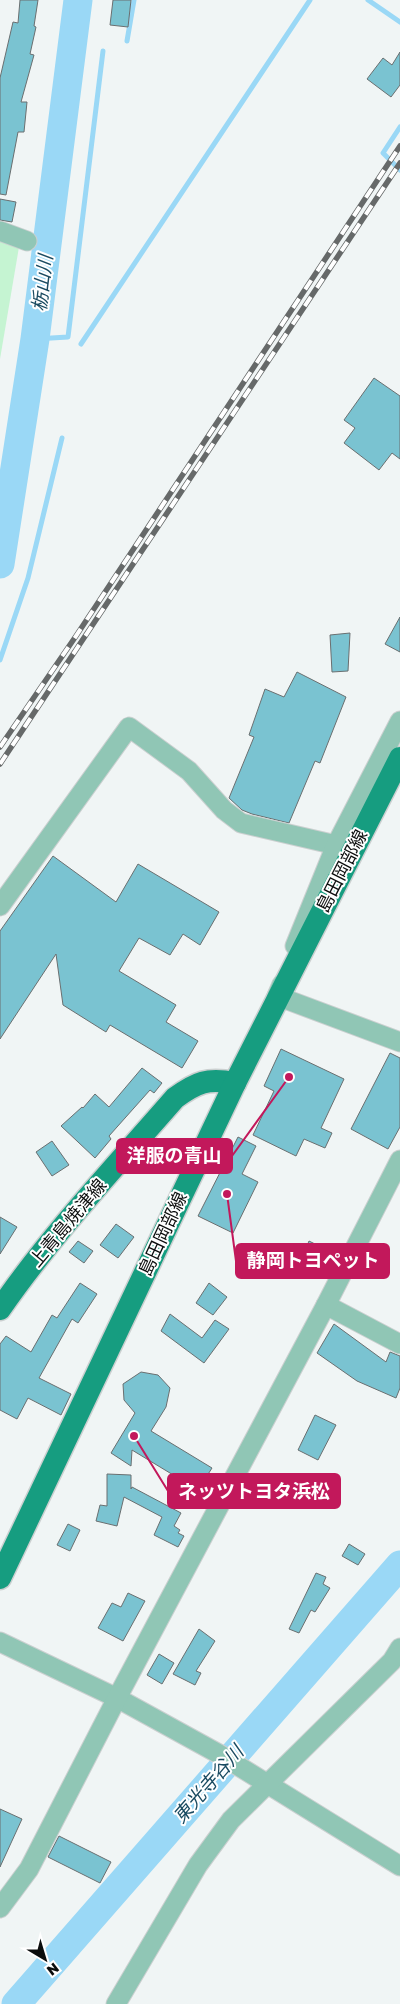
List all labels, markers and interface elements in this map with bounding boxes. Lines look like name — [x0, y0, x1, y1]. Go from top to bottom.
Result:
water label: 栃山川 — [27, 251, 57, 313]
street label: 島田岡部線 — [311, 825, 371, 916]
callout: 洋服の青山 — [117, 1139, 232, 1173]
text: 洋服の青山 — [126, 1143, 222, 1166]
street label: 上青島焼津線 — [24, 1174, 110, 1271]
street label: 島田岡部線 — [133, 1188, 191, 1279]
callout: 静岡トヨペット — [236, 1244, 389, 1278]
text: 静岡トヨペット — [246, 1248, 380, 1271]
callout: ネッツトヨタ浜松 — [168, 1474, 340, 1508]
text: ネッツトヨタ浜松 — [178, 1479, 330, 1502]
water label: 東光寺谷川 — [168, 1739, 249, 1827]
north arrow — [20, 1934, 70, 1984]
text: N — [44, 1960, 63, 1980]

